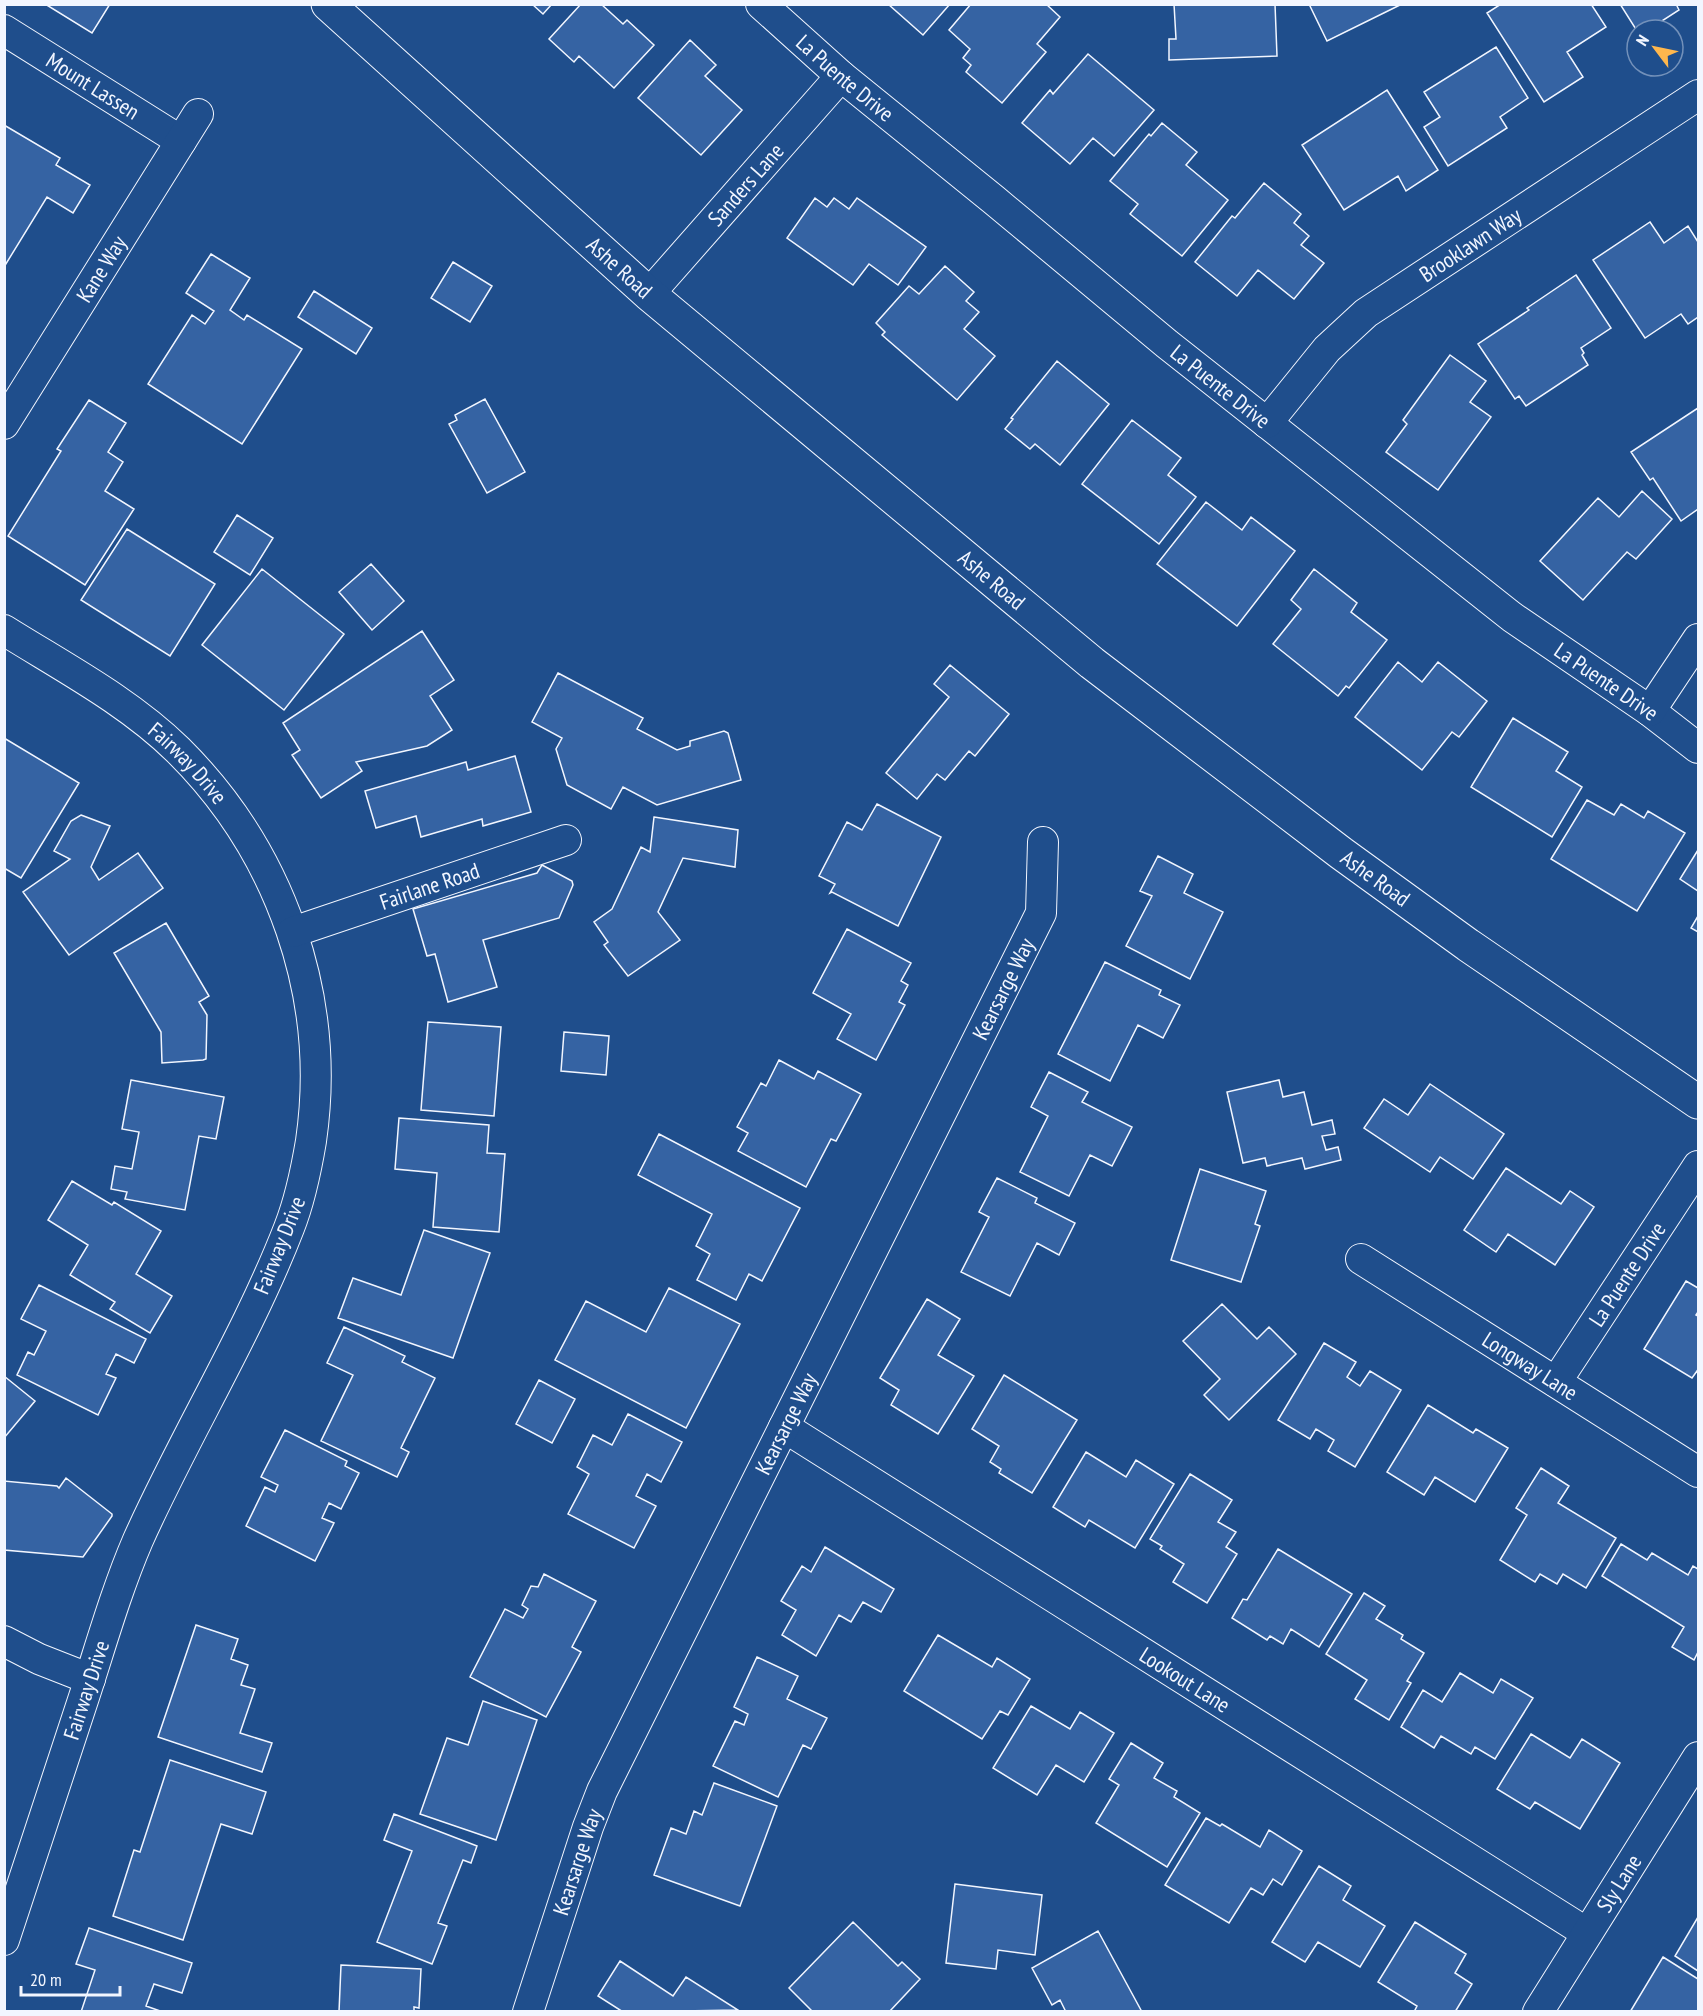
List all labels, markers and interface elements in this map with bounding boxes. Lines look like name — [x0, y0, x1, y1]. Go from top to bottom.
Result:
north arrow — [1625, 18, 1685, 78]
street label: La Puente Drive — [790, 29, 900, 127]
text: N — [1632, 31, 1653, 49]
street label: Mount Lassen — [41, 46, 145, 125]
street label: Sanders Lane — [702, 137, 789, 232]
street label: Brooklawn Way — [1414, 201, 1527, 288]
street label: Kane Way — [70, 230, 133, 307]
street label: Ashe Road — [581, 231, 658, 304]
street label: La Puente Drive — [1165, 338, 1276, 434]
street label: Ashe Road — [953, 544, 1031, 616]
street label: La Puente Drive — [1549, 636, 1664, 727]
street label: Fairway Drive — [143, 716, 234, 809]
street label: Ashe Road — [1335, 844, 1416, 912]
street label: Fairlane Road — [376, 856, 483, 916]
street label: Kearsarge Way — [966, 933, 1041, 1044]
street label: Fairway Drive — [247, 1192, 311, 1298]
street label: La Puente Drive — [1582, 1217, 1671, 1332]
street label: Longway Lane — [1477, 1325, 1583, 1406]
street label: Kearsarge Way — [749, 1367, 823, 1479]
street label: Fairway Drive — [57, 1637, 115, 1743]
street label: Lookout Lane — [1135, 1641, 1236, 1719]
street label: Kearsarge Way — [546, 1804, 608, 1918]
street label: Sly Lane — [1590, 1849, 1647, 1917]
scale bar — [21, 1959, 120, 1997]
text: 20 m — [30, 1968, 62, 1991]

